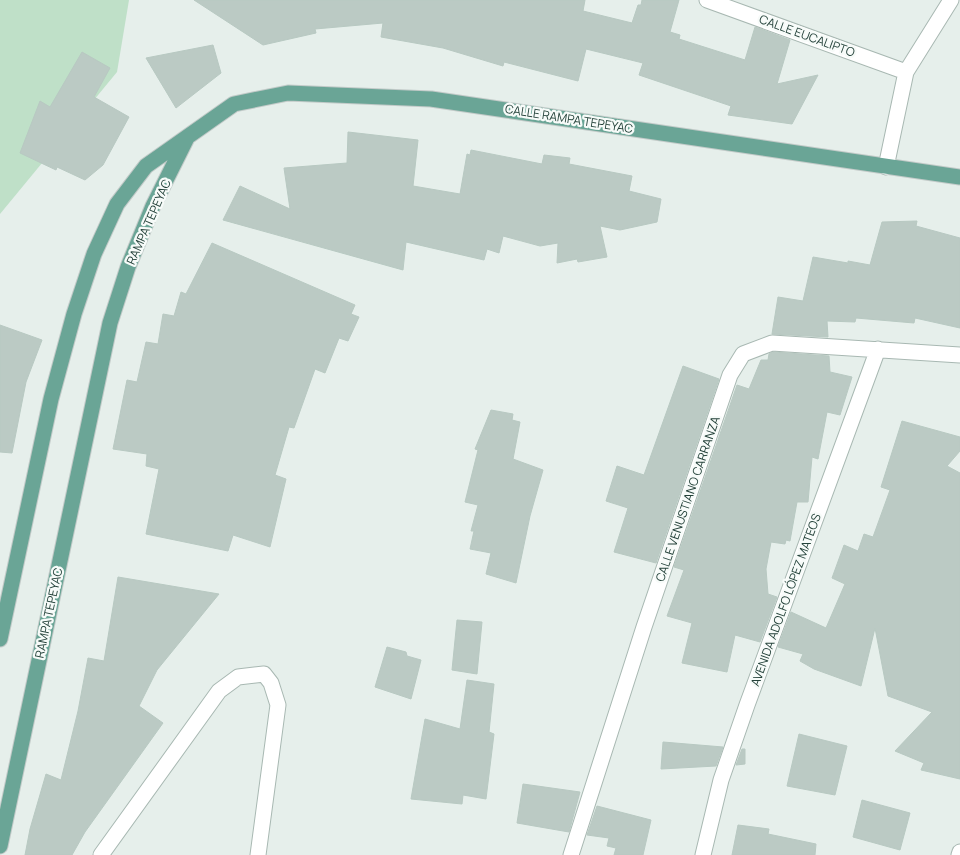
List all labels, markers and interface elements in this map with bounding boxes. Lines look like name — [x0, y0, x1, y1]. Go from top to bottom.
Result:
street label: CALLE EUCALIPTO — [757, 10, 858, 61]
street label: CALLE RAMPA TEPEYAC — [504, 100, 635, 137]
street label: RAMPA TEPEYAC — [122, 176, 175, 267]
street label: CALLE VENUSTIANO CARRANZA — [651, 413, 724, 584]
street label: AVENIDA ADOLFO LÓPEZ MATEOS — [746, 511, 825, 688]
street label: RAMPA TEPEYAC — [31, 566, 66, 660]

